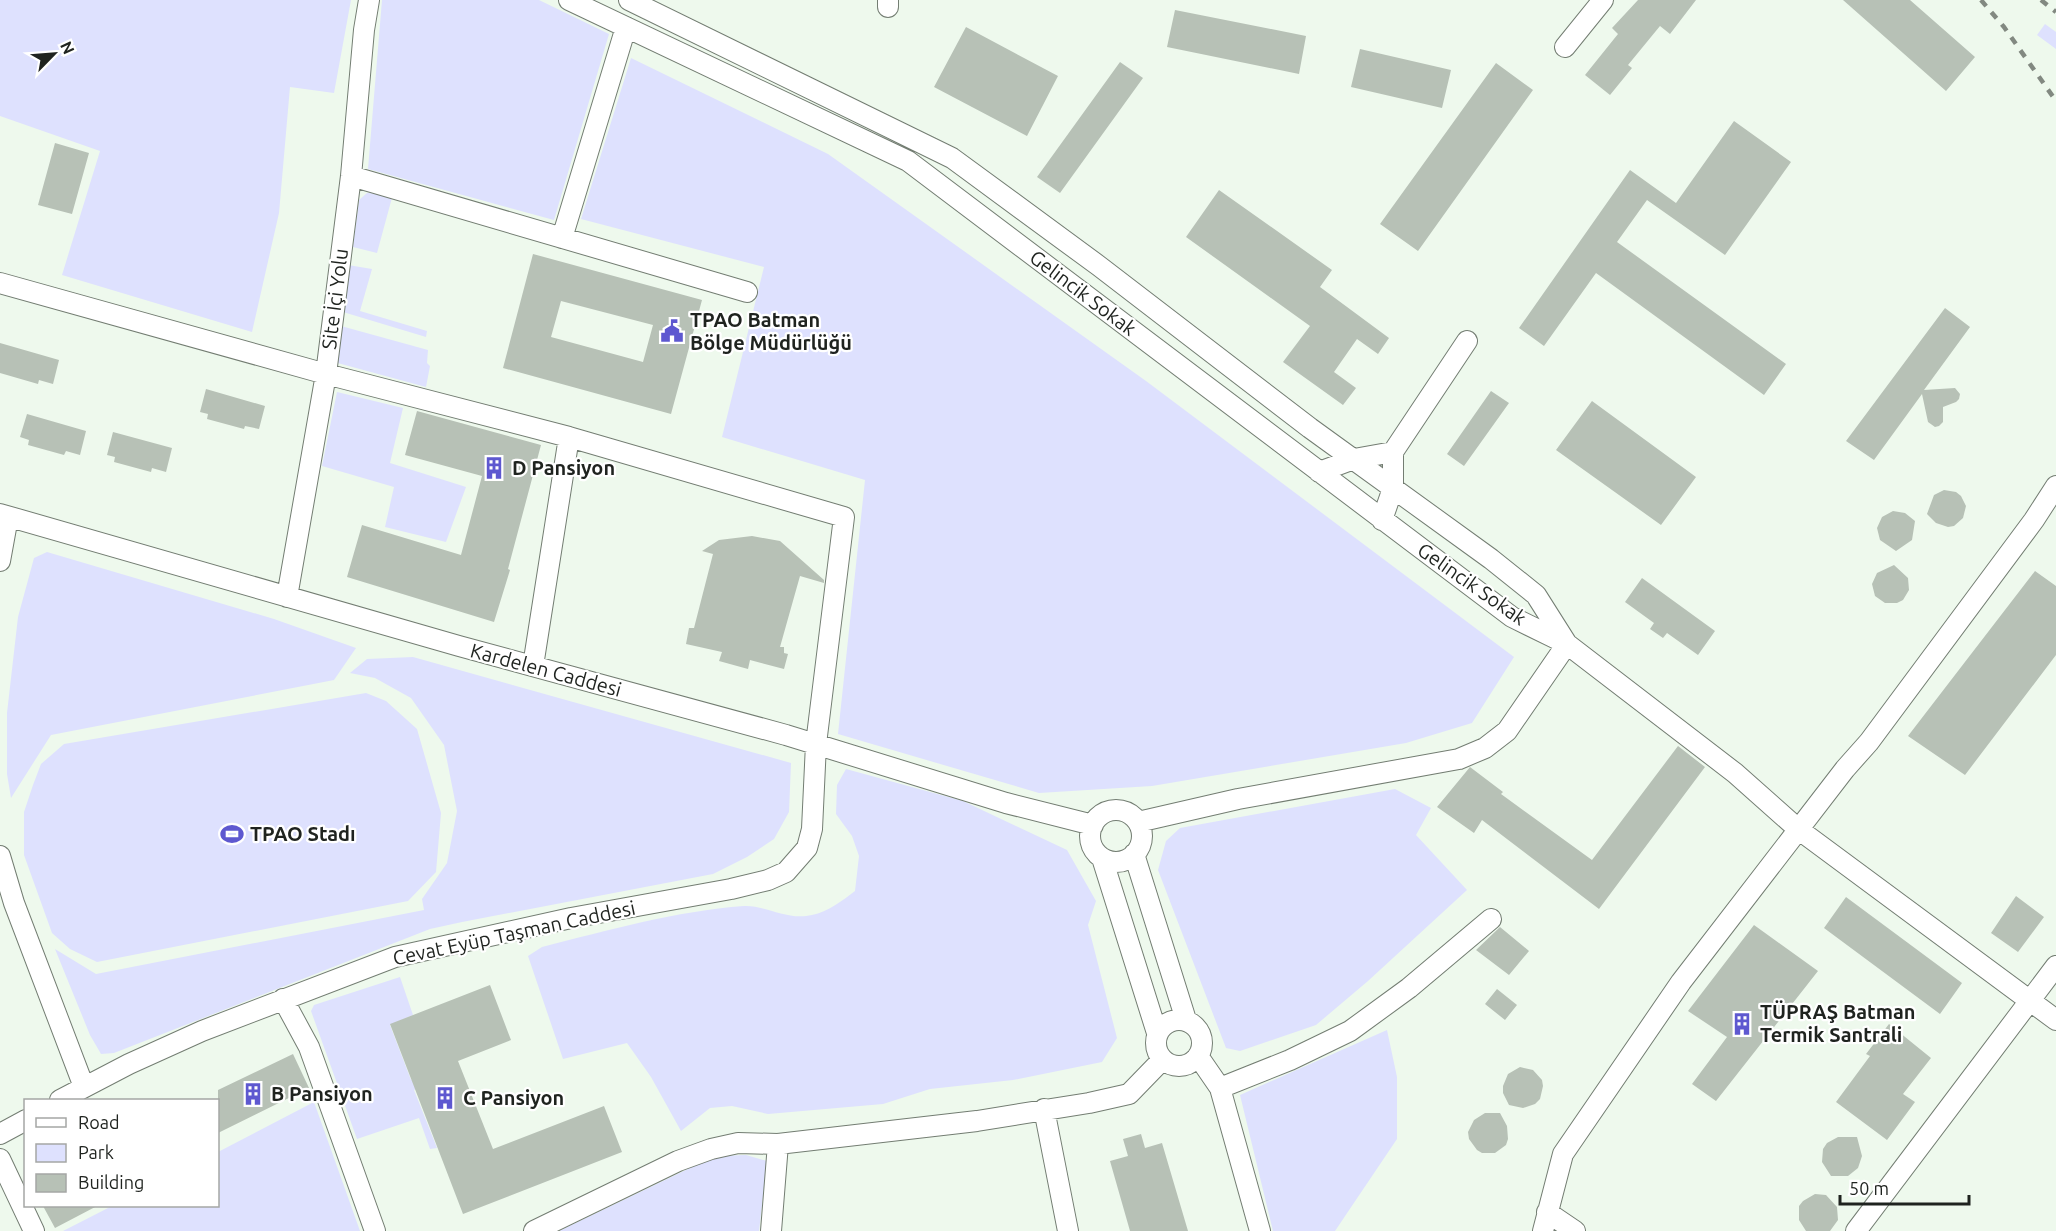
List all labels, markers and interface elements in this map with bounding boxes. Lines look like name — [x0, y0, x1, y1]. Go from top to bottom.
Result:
north arrow — [24, 24, 84, 84]
text: N — [57, 38, 78, 57]
street label: Gelincik Sokak — [1026, 245, 1141, 340]
street label: Site İçi Yolu — [317, 247, 352, 351]
place label: TPAO Batman Bölge Müdürlüğü — [690, 308, 852, 354]
public building icon: TPAO Batman Bölge Müdürlüğü — [659, 318, 685, 344]
building icon: D Pansiyon — [481, 455, 507, 481]
place label: D Pansiyon — [512, 456, 615, 479]
street label: Gelincik Sokak — [1414, 538, 1531, 630]
street label: Kardelen Caddesi — [468, 638, 624, 701]
sports icon: TPAO Stadı — [219, 821, 245, 847]
place label: TPAO Stadı — [250, 822, 356, 845]
street label: Cevat Eyüp Taşman Caddesi — [390, 896, 637, 969]
place label: TÜPRAŞ Batman Termik Santrali — [1760, 1000, 1915, 1046]
building icon: TÜPRAŞ Batman Termik Santrali — [1729, 1011, 1755, 1037]
building icon: B Pansiyon — [240, 1081, 266, 1107]
place label: B Pansiyon — [271, 1082, 373, 1105]
building icon: C Pansiyon — [432, 1085, 458, 1111]
place label: C Pansiyon — [463, 1086, 564, 1109]
legend — [24, 1099, 219, 1207]
text: Road — [78, 1112, 120, 1132]
text: Park — [78, 1142, 114, 1162]
scale bar — [1840, 1168, 1969, 1206]
text: Building — [78, 1172, 144, 1192]
text: 50 m — [1849, 1178, 1889, 1198]

